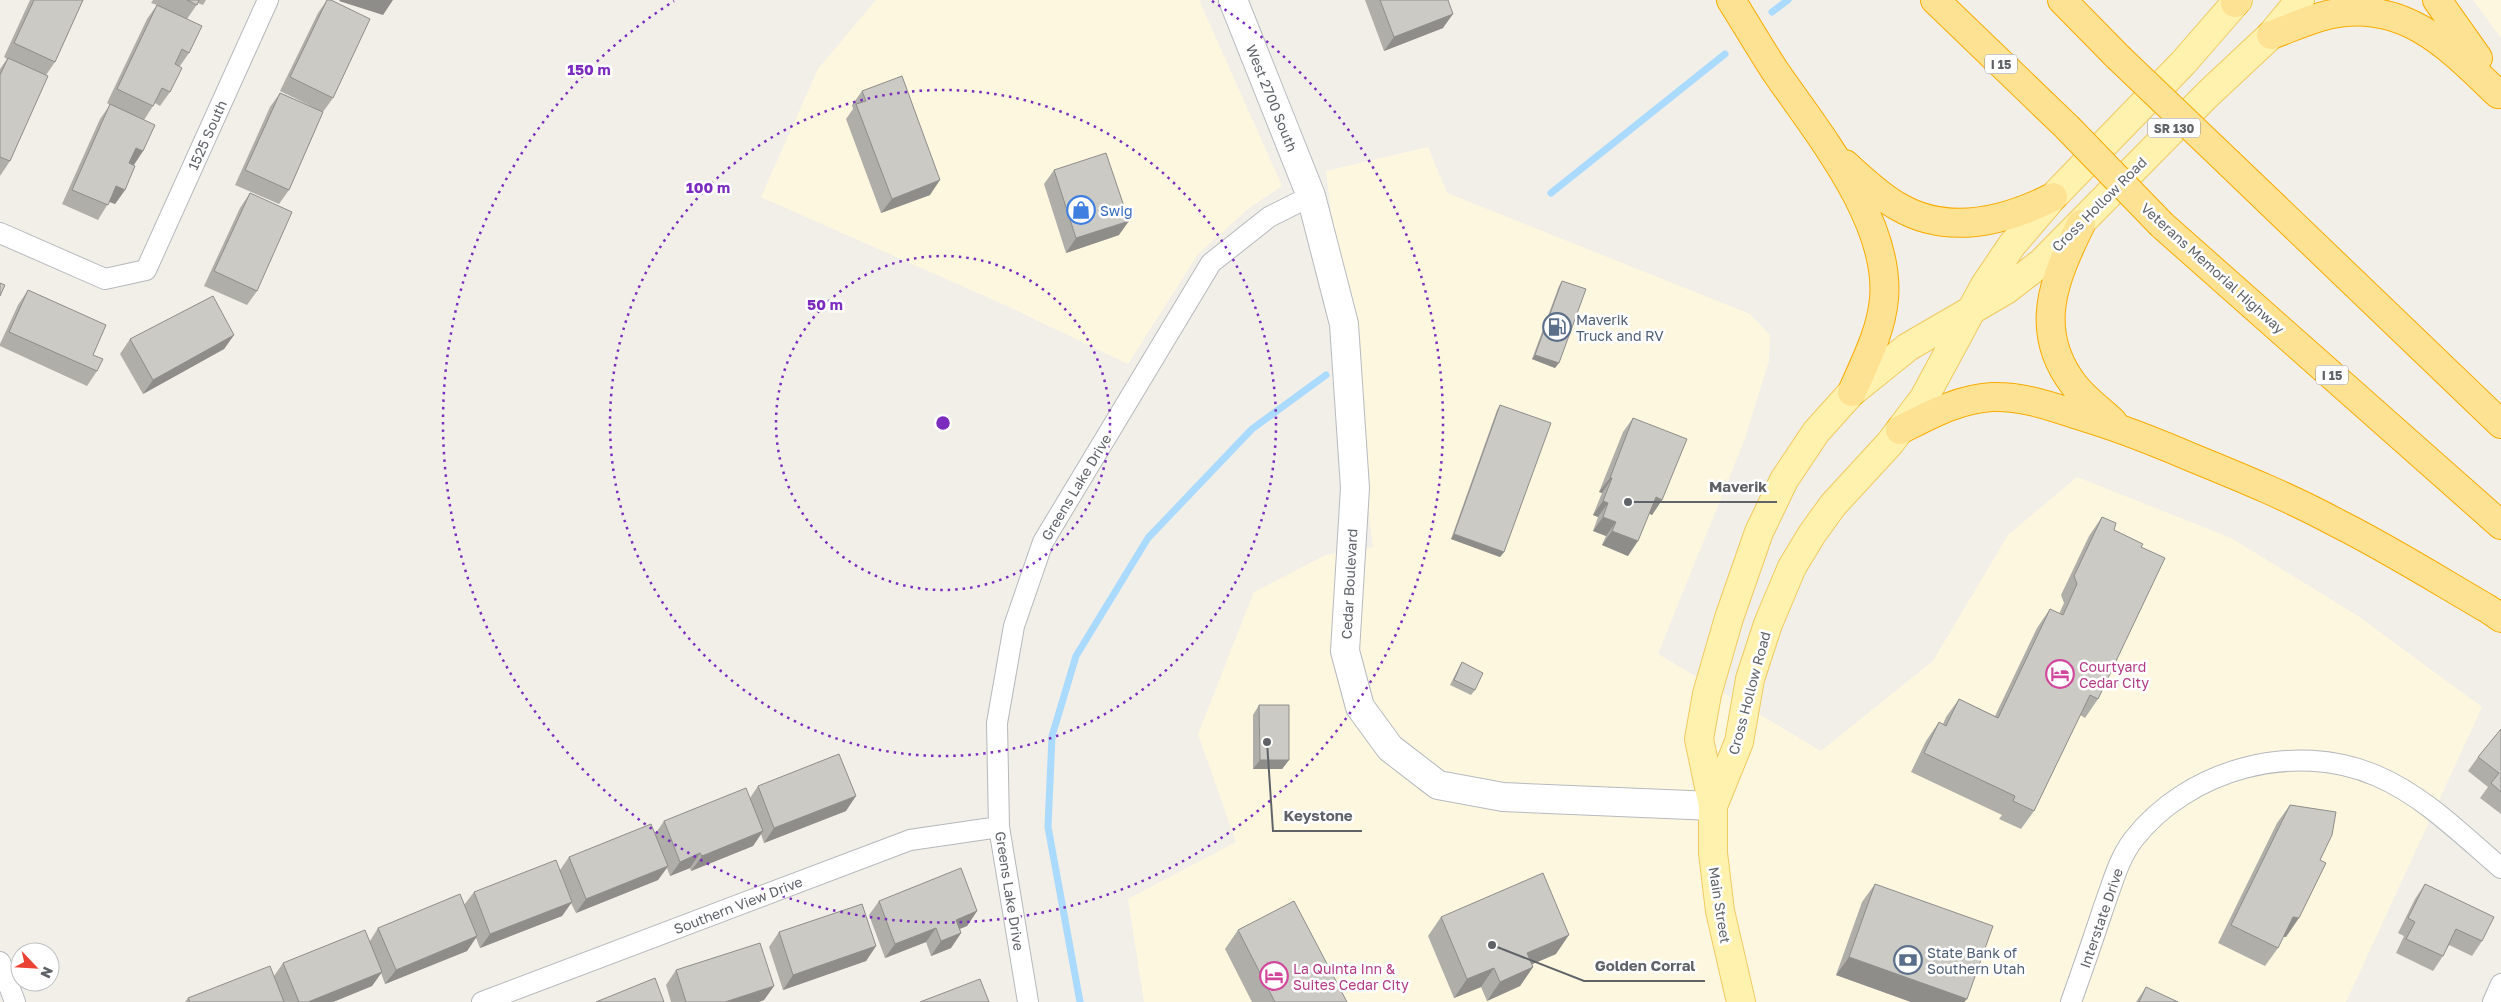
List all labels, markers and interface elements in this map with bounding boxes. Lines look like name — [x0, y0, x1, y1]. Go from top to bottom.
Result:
street label: West 2700 South — [1243, 42, 1301, 154]
road number: I 15 — [1985, 54, 2017, 74]
text: 150 m — [567, 60, 611, 78]
street label: 1525 South — [184, 97, 230, 173]
road number: SR 130 — [2148, 119, 2200, 138]
street label: Cross Hollow Road — [2048, 153, 2150, 255]
text: 100 m — [686, 178, 730, 196]
shop icon: Swig — [1066, 195, 1096, 225]
street label: Veterans Memorial Highway — [2138, 199, 2288, 337]
place label: Swig — [1100, 202, 1133, 219]
text: 50 m — [807, 295, 843, 313]
place label: Maverik Truck and RV — [1576, 311, 1664, 344]
fuel station icon: Maverik Truck and RV — [1542, 312, 1572, 342]
road number: I 15 — [2316, 366, 2348, 384]
centre of rings — [934, 414, 952, 432]
street label: Greens Lake Drive — [1038, 431, 1114, 543]
callout: Maverik — [1699, 472, 1777, 502]
text: Maverik — [1709, 477, 1767, 495]
street label: Cedar Boulevard — [1338, 528, 1360, 640]
street label: Cross Hollow Road — [1724, 630, 1774, 756]
place label: Courtyard Cedar City — [2079, 658, 2149, 691]
hotel icon: Courtyard Cedar City — [2045, 659, 2075, 689]
callout: Keystone — [1273, 801, 1362, 831]
text: Keystone — [1283, 806, 1353, 824]
street label: Greens Lake Drive — [992, 830, 1028, 952]
street label: Main Street — [1706, 866, 1734, 944]
street label: Interstate Drive — [2076, 866, 2126, 970]
street label: Southern View Drive — [671, 873, 805, 937]
north arrow — [10, 942, 60, 992]
place label: State Bank of Southern Utah — [1927, 944, 2025, 977]
bank icon: State Bank of Southern Utah — [1893, 945, 1923, 975]
callout: Golden Corral — [1584, 951, 1705, 981]
text: Golden Corral — [1595, 956, 1695, 974]
place label: La Quinta Inn & Suites Cedar City — [1293, 960, 1409, 993]
hotel icon: La Quinta Inn & Suites Cedar City — [1259, 961, 1289, 991]
text: N — [37, 964, 57, 981]

